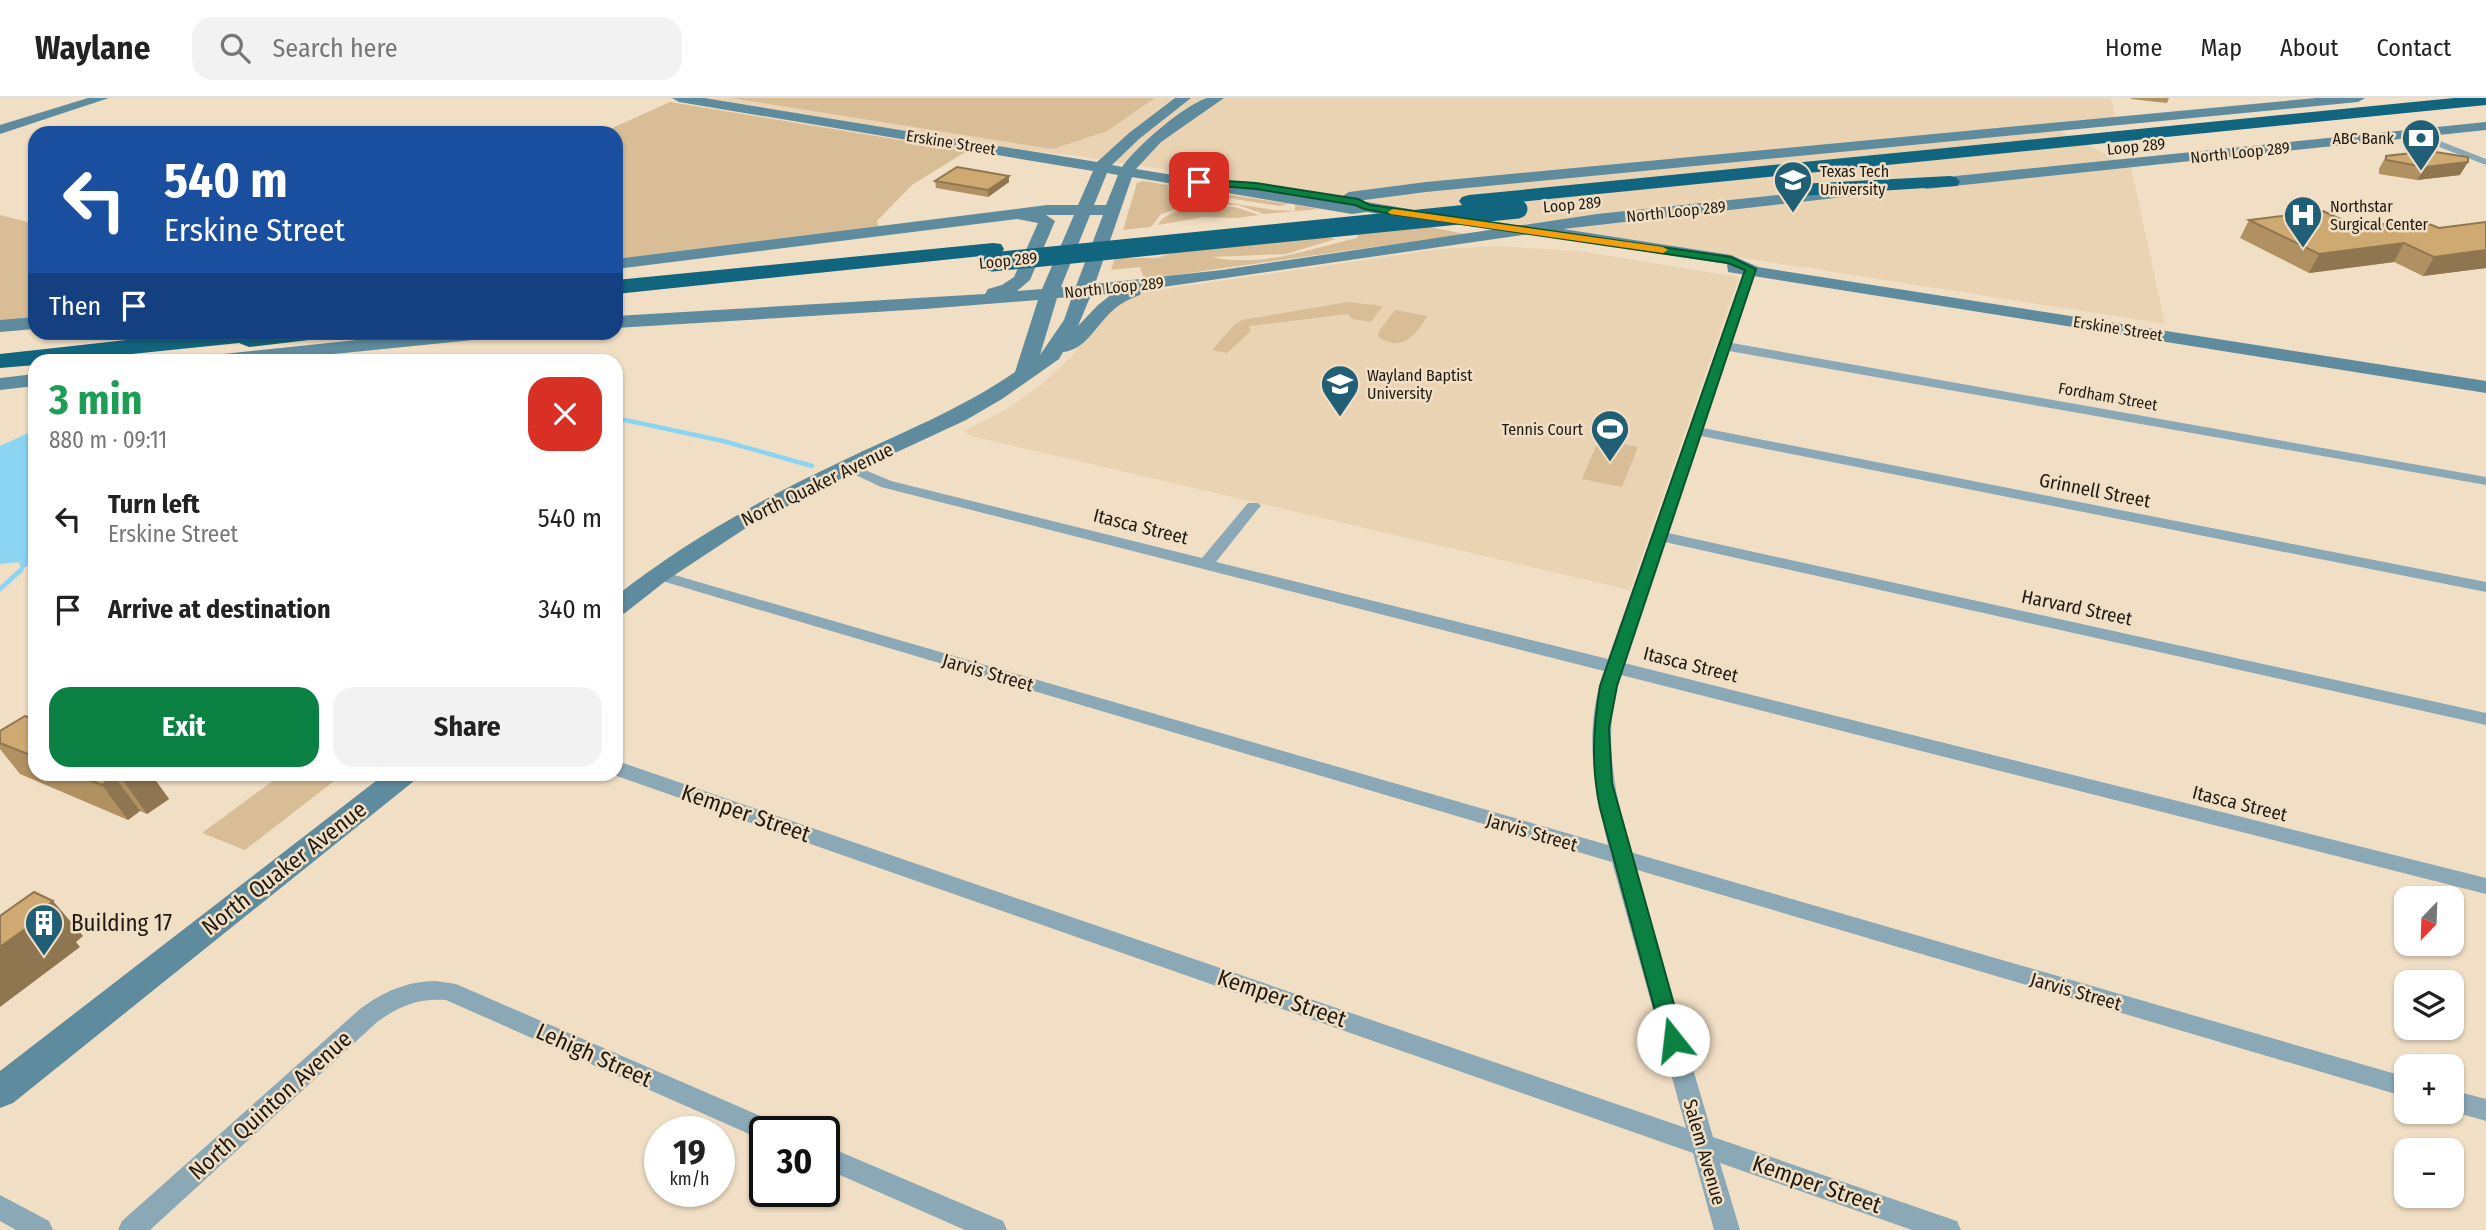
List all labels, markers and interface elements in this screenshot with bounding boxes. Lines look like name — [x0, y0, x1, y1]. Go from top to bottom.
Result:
search box — [192, 17, 682, 80]
text: Waylane — [35, 28, 150, 68]
icon: search — [216, 29, 254, 67]
text: Search here — [272, 33, 398, 64]
text: Home — [2105, 34, 2162, 62]
text: Map — [2200, 34, 2242, 62]
text: About — [2280, 34, 2338, 62]
text: Contact — [2376, 34, 2451, 62]
bank icon: ABC Bank — [2400, 117, 2442, 172]
street label: Erskine Street — [905, 126, 998, 159]
place label: ABC Bank — [2332, 129, 2395, 148]
street label: Loop 289 — [2106, 134, 2166, 159]
street label: North Loop 289 — [2190, 138, 2291, 167]
text: 540 m — [164, 151, 288, 210]
pin — [1169, 152, 1229, 212]
icon: left — [49, 154, 140, 245]
school or university icon: Texas Tech University — [1772, 159, 1814, 214]
place label: Texas Tech University — [1820, 162, 1889, 199]
icon: arrive — [1180, 163, 1218, 201]
street label: Loop 289 — [1542, 192, 1602, 217]
hospital icon: Northstar Surgical Center — [2282, 194, 2324, 249]
street label: North Loop 289 — [1626, 197, 1727, 226]
place label: Northstar Surgical Center — [2330, 197, 2429, 234]
text: Erskine Street — [164, 211, 345, 249]
street label: Loop 289 — [978, 248, 1038, 273]
street label: North Loop 289 — [1064, 273, 1165, 302]
icon: arrive — [115, 287, 153, 325]
text: Then — [49, 291, 101, 322]
street label: Erskine Street — [2072, 312, 2165, 345]
school or university icon: Wayland Baptist University — [1319, 363, 1361, 418]
place label: Wayland Baptist University — [1367, 366, 1473, 403]
text: 3 min — [49, 375, 143, 425]
button: close — [528, 377, 602, 451]
street label: Fordham Street — [2057, 378, 2160, 415]
sports icon: Tennis Court — [1589, 408, 1631, 463]
place label: Tennis Court — [1502, 420, 1584, 439]
text: 880 m · 09:11 — [49, 426, 167, 454]
street label: North Quaker Avenue — [737, 438, 897, 531]
street label: Grinnell Street — [2037, 468, 2153, 513]
text: Turn left — [108, 489, 200, 520]
icon: left — [49, 500, 87, 538]
text: 540 m — [538, 503, 602, 534]
street label: Itasca Street — [1091, 504, 1191, 550]
text: Erskine Street — [108, 520, 238, 548]
street label: Harvard Street — [2020, 585, 2135, 631]
icon: arrive — [49, 591, 87, 629]
text: Arrive at destination — [108, 594, 331, 625]
text: 340 m — [538, 594, 602, 625]
street label: Itasca Street — [1641, 642, 1741, 688]
street label: Jarvis Street — [940, 649, 1037, 697]
button: Exit — [49, 687, 319, 767]
button: Share — [333, 687, 602, 767]
street label: Kemper Street — [678, 778, 815, 848]
street label: Itasca Street — [2190, 781, 2290, 827]
street label: North Quaker Avenue — [196, 795, 372, 941]
street label: Jarvis Street — [1484, 809, 1581, 857]
north arrow — [2394, 886, 2464, 956]
map controls — [2394, 886, 2464, 1208]
building icon: Building 17 — [23, 902, 65, 957]
place label: Building 17 — [71, 909, 172, 937]
street label: Kemper Street — [1214, 963, 1351, 1033]
street label: Jarvis Street — [2028, 968, 2125, 1016]
button: layers — [2394, 970, 2464, 1040]
position arrow — [1636, 1003, 1710, 1077]
street label: Lehigh Street — [532, 1017, 657, 1093]
street label: North Quinton Avenue — [183, 1025, 357, 1185]
button: + — [2394, 1054, 2464, 1124]
street label: Salem Avenue — [1678, 1097, 1731, 1208]
speed limit sign: 30 — [749, 1116, 840, 1207]
text: 19 — [673, 1131, 706, 1173]
button: − — [2394, 1138, 2464, 1208]
street label: Kemper Street — [1749, 1149, 1886, 1219]
text: km/h — [669, 1168, 710, 1190]

